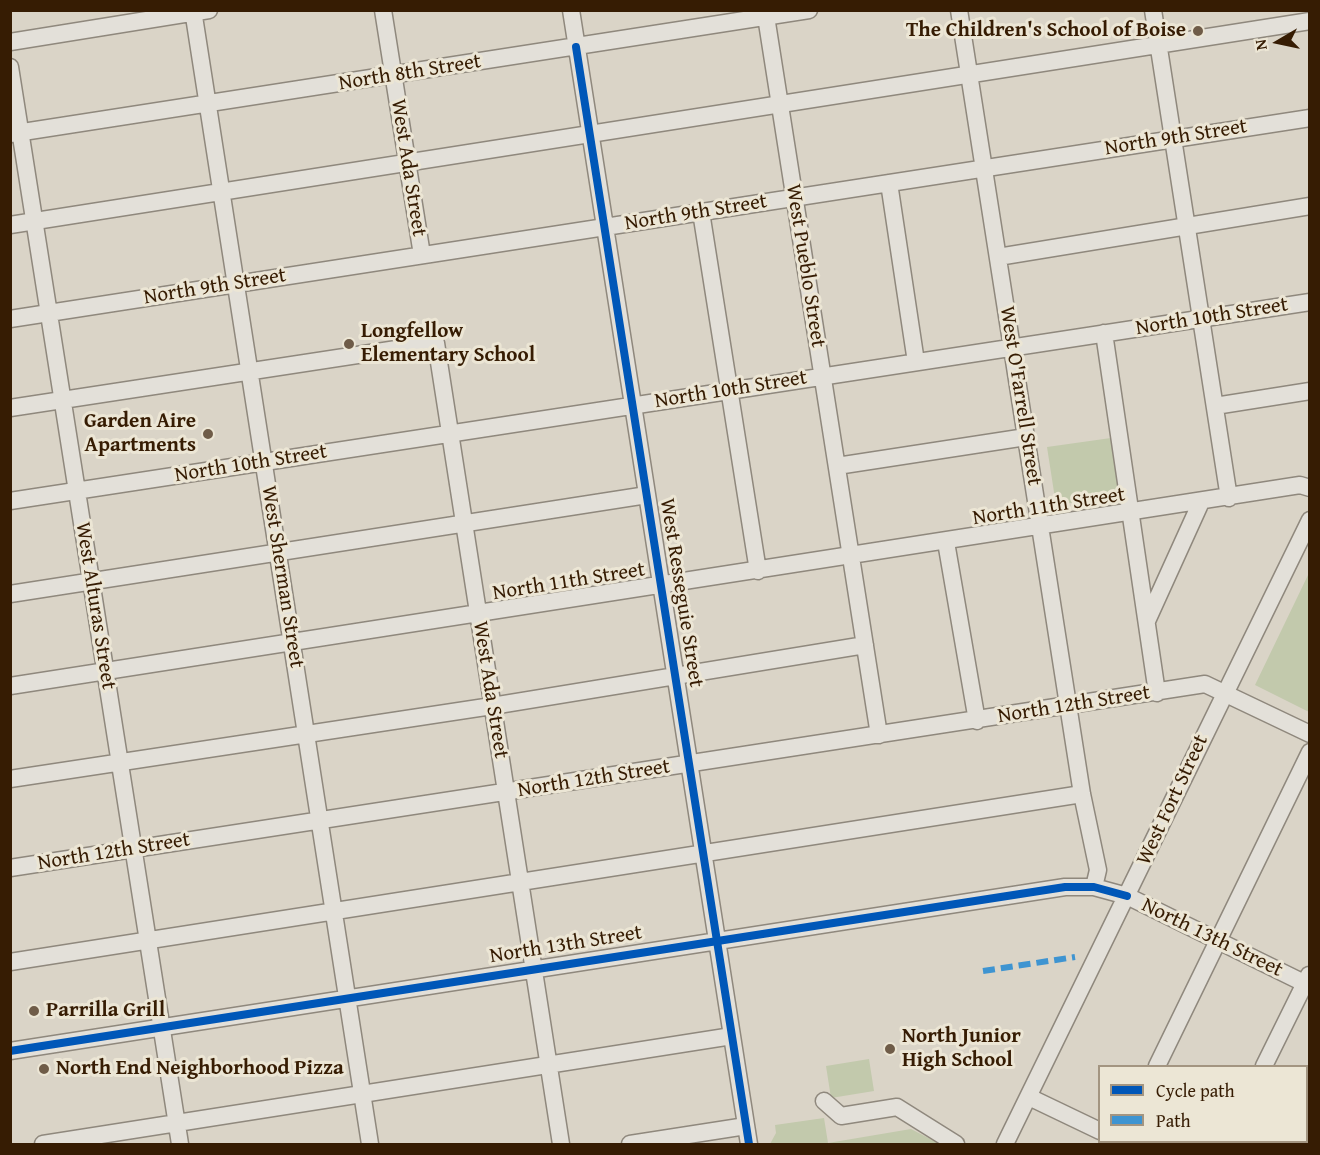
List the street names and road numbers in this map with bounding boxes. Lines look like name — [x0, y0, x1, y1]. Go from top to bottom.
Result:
street label: North 8th Street — [337, 49, 483, 97]
street label: West Ada Street — [385, 97, 431, 239]
street label: North 9th Street — [1103, 114, 1249, 162]
street label: West Pueblo Street — [780, 183, 830, 349]
street label: North 9th Street — [623, 189, 769, 237]
street label: North 9th Street — [142, 263, 288, 311]
street label: North 10th Street — [1134, 293, 1290, 341]
street label: West O'Farrell Street — [993, 305, 1047, 487]
street label: North 10th Street — [653, 366, 809, 414]
street label: North 10th Street — [173, 440, 329, 488]
street label: North 11th Street — [971, 483, 1127, 531]
street label: West Sherman Street — [255, 484, 309, 670]
street label: West Resseguie Street — [654, 497, 708, 689]
street label: West Alturas Street — [69, 521, 121, 691]
street label: North 11th Street — [491, 558, 647, 606]
street label: West Ada Street — [467, 619, 513, 761]
street label: North 12th Street — [996, 681, 1152, 729]
street label: West Fort Street — [1132, 731, 1214, 869]
street label: North 12th Street — [516, 755, 672, 803]
street label: North 12th Street — [36, 828, 192, 876]
street label: North 13th Street — [1137, 893, 1287, 983]
street label: North 13th Street — [488, 921, 644, 969]

